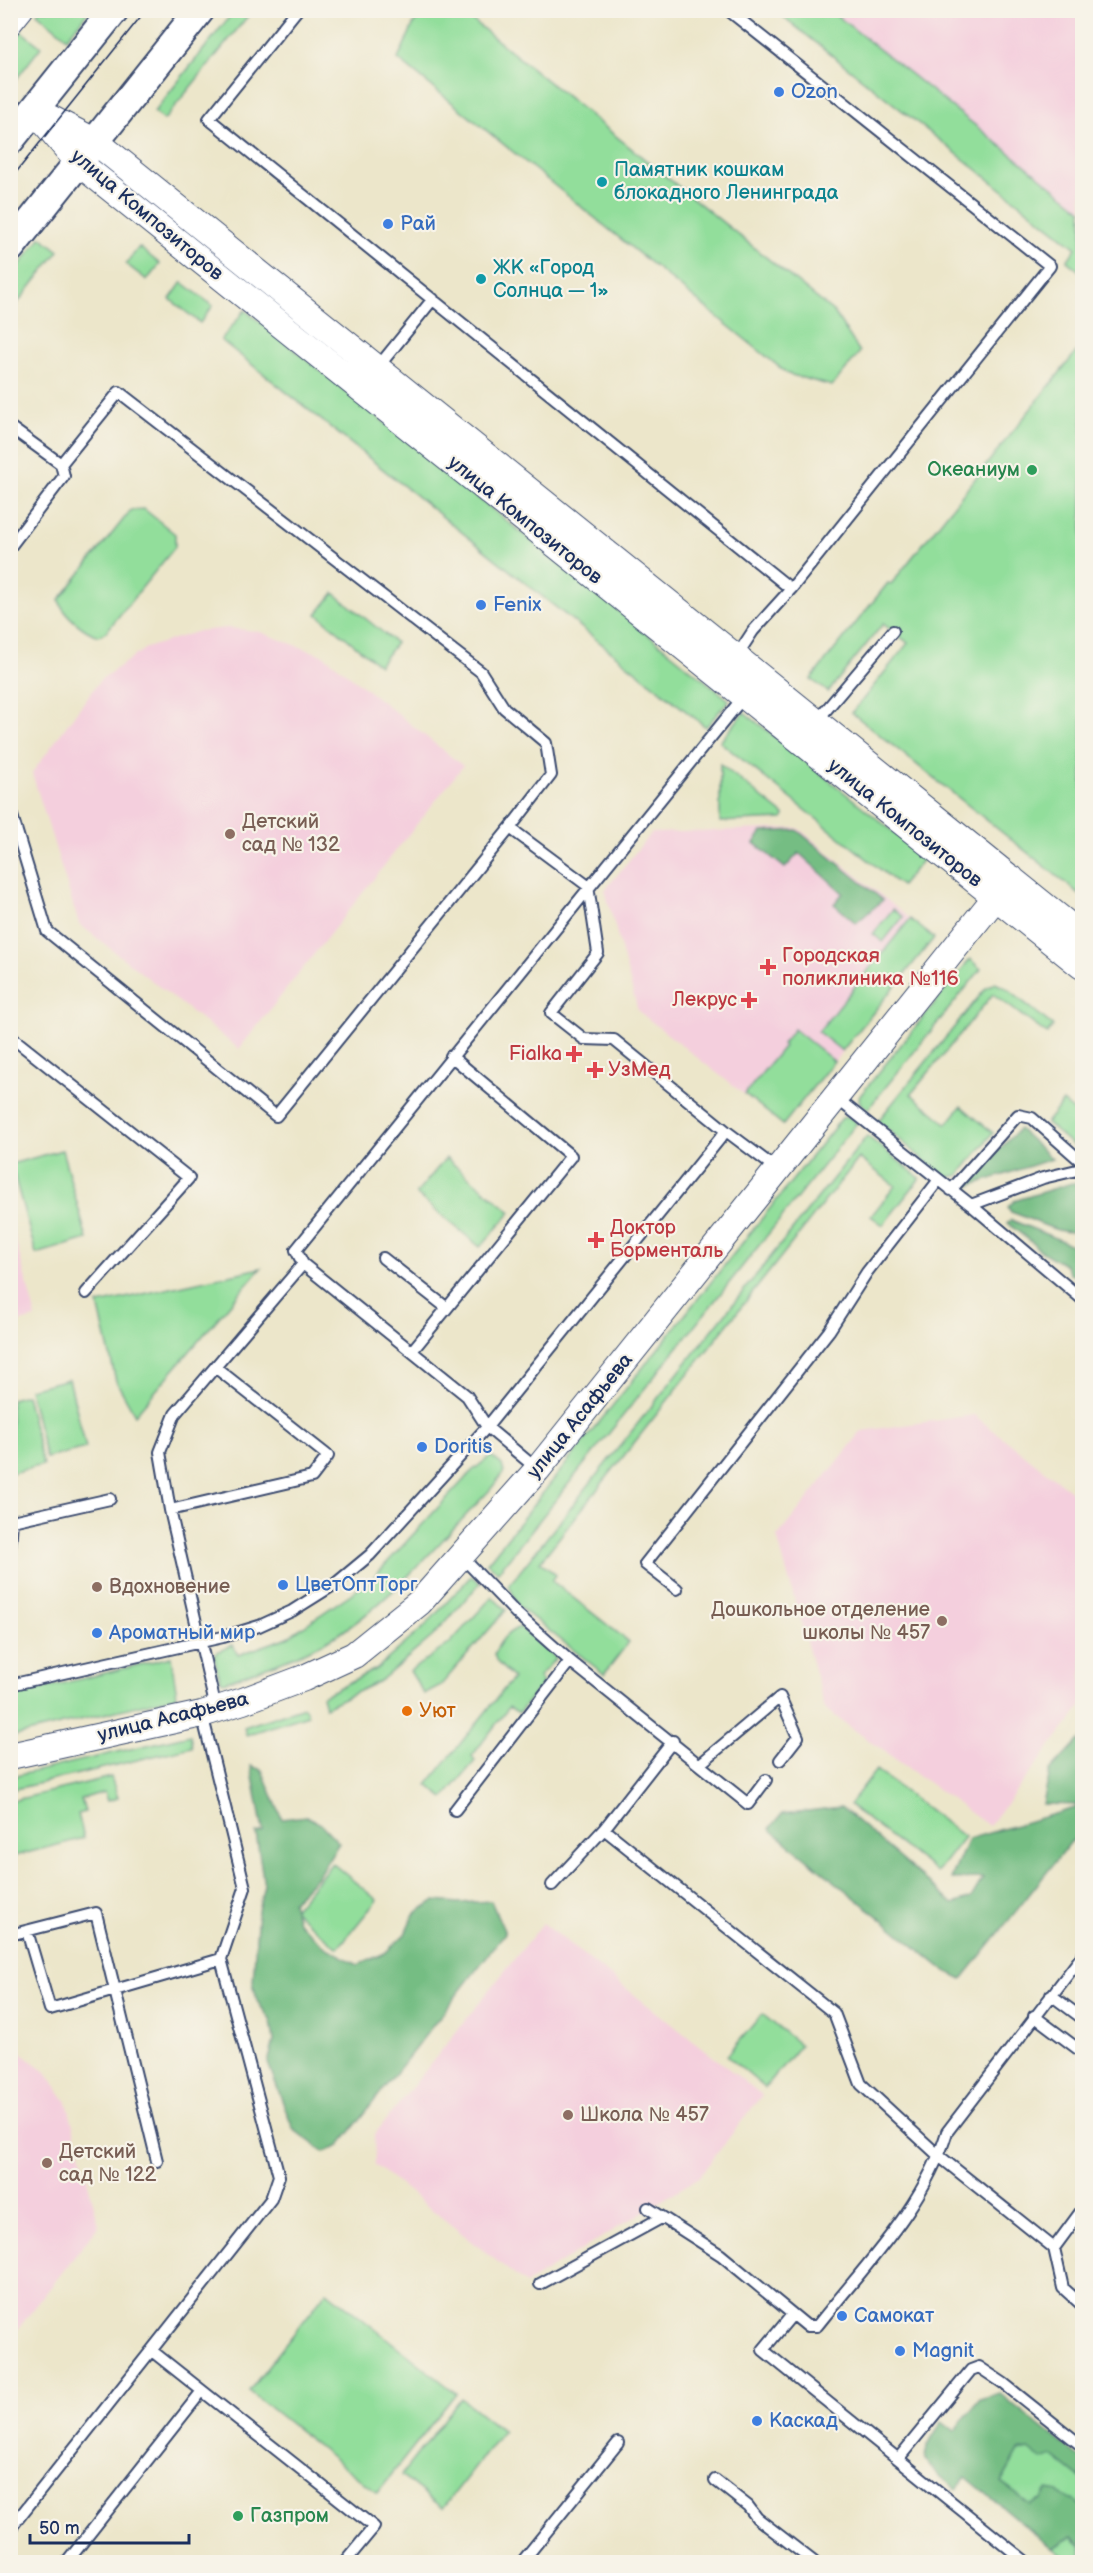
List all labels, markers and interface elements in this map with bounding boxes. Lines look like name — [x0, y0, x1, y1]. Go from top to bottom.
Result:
place label: Ozon — [791, 80, 838, 104]
marker: Ozon — [772, 85, 786, 99]
street label: улица Композиторов — [66, 144, 228, 286]
place label: Памятник кошкам блокадного Ленинграда — [614, 158, 839, 205]
marker: Памятник кошкам блокадного Ленинграда — [595, 175, 609, 189]
place label: Рай — [400, 212, 436, 236]
marker: Рай — [381, 217, 395, 231]
place label: ЖК «Город Солнца — 1» — [493, 256, 609, 303]
marker: ЖК «Город Солнца — 1» — [474, 272, 488, 286]
street label: улица Композиторов — [443, 450, 607, 590]
place label: Океаниум — [927, 458, 1020, 482]
marker: Океаниум — [1025, 463, 1039, 477]
place label: Fenix — [493, 593, 542, 617]
marker: Fenix — [474, 598, 488, 612]
street label: улица Композиторов — [823, 753, 987, 893]
place label: Детский сад № 132 — [242, 810, 340, 857]
marker: Детский сад № 132 — [223, 827, 237, 841]
place label: Городская поликлиника №116 — [782, 944, 959, 991]
marker: Городская поликлиника №116 — [759, 958, 777, 976]
place label: Лекрус — [671, 988, 737, 1012]
marker: Лекрус — [742, 993, 756, 1007]
place label: Fialka — [509, 1042, 562, 1066]
marker: Fialka — [567, 1047, 581, 1061]
place label: УзМед — [608, 1058, 671, 1082]
marker: УзМед — [586, 1061, 604, 1079]
place label: Доктор Борменталь — [610, 1216, 723, 1263]
marker: Доктор Борменталь — [587, 1231, 605, 1249]
street label: улица Асафьева — [522, 1348, 638, 1484]
place label: Doritis — [434, 1435, 492, 1459]
marker: Doritis — [415, 1440, 429, 1454]
place label: ЦветОптТорг — [295, 1573, 418, 1597]
place label: Вдохновение — [109, 1575, 230, 1599]
marker: ЦветОптТорг — [276, 1578, 290, 1592]
marker: Вдохновение — [90, 1580, 104, 1594]
place label: Дошкольное отделение школы № 457 — [711, 1598, 930, 1645]
marker: Дошкольное отделение школы № 457 — [935, 1614, 949, 1628]
place label: Ароматный мир — [108, 1621, 256, 1645]
marker: Ароматный мир — [90, 1626, 104, 1640]
street label: улица Асафьева — [95, 1687, 251, 1747]
place label: Уют — [419, 1699, 457, 1723]
marker: Уют — [400, 1704, 414, 1718]
place label: Школа № 457 — [580, 2103, 709, 2127]
marker: Школа № 457 — [561, 2108, 575, 2122]
place label: Детский сад № 122 — [59, 2140, 157, 2187]
marker: Детский сад № 122 — [40, 2156, 54, 2170]
place label: Самокат — [854, 2304, 935, 2328]
marker: Самокат — [835, 2309, 849, 2323]
place label: Magnit — [912, 2339, 974, 2363]
marker: Magnit — [893, 2344, 907, 2358]
place label: Каскад — [769, 2409, 838, 2433]
marker: Каскад — [750, 2414, 764, 2428]
place label: Газпром — [250, 2504, 329, 2528]
scale bar — [30, 2507, 189, 2545]
marker: Газпром — [231, 2509, 245, 2523]
text: 50 m — [39, 2518, 80, 2539]

